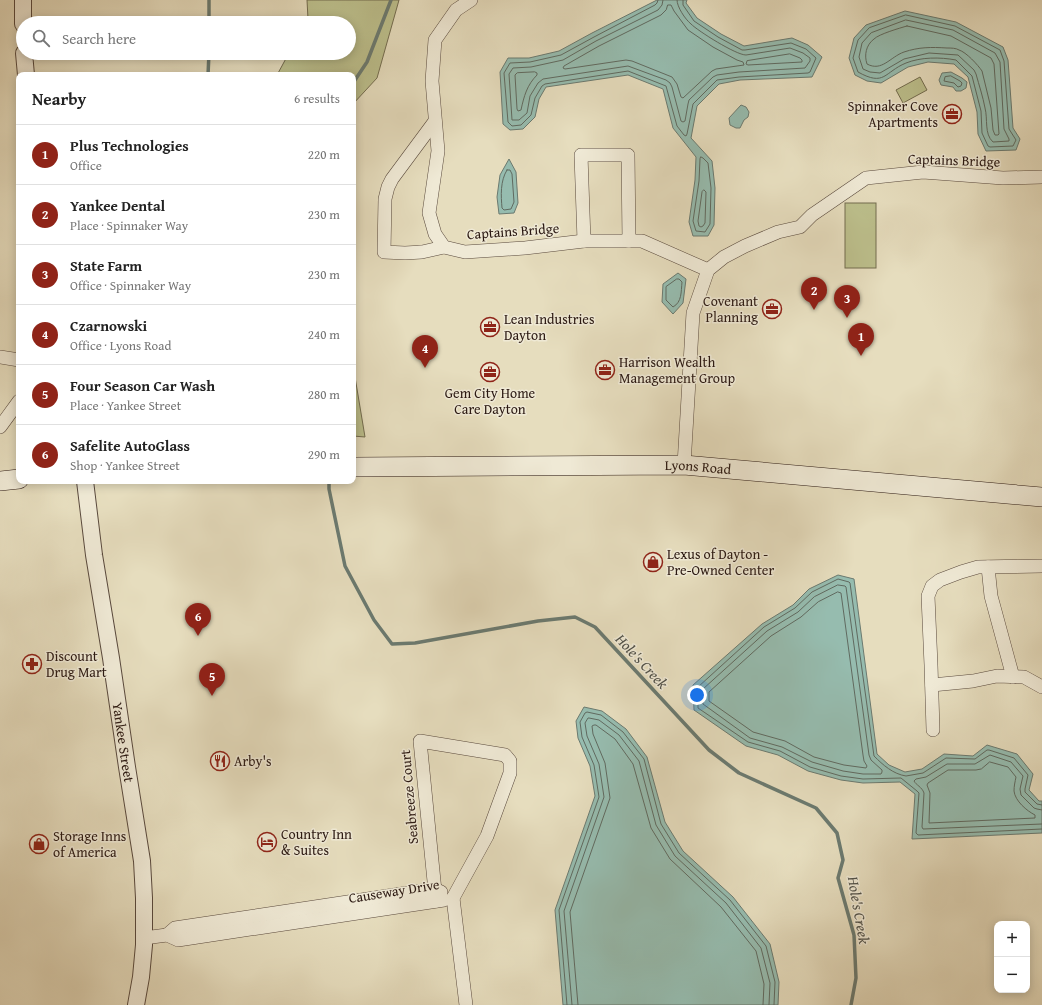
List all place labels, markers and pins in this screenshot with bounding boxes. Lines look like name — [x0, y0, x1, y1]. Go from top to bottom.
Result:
place label: Spinnaker Cove Apartments — [847, 96, 938, 132]
office icon: Spinnaker Cove Apartments — [941, 103, 963, 125]
pin: 2 — [801, 277, 827, 310]
pin: 3 — [834, 285, 860, 318]
place label: Covenant Planning — [703, 291, 758, 327]
office icon: Covenant Planning — [761, 298, 783, 320]
place label: Lean Industries Dayton — [504, 309, 595, 345]
office icon: Lean Industries Dayton — [479, 316, 501, 338]
pin: 1 — [848, 323, 874, 356]
pin: 4 — [412, 335, 438, 368]
place label: Harrison Wealth Management Group — [619, 352, 736, 388]
office icon: Harrison Wealth Management Group — [594, 359, 616, 381]
office icon: Gem City Home Care Dayton — [479, 361, 501, 383]
place label: Gem City Home Care Dayton — [445, 383, 536, 419]
place label: Lexus of Dayton - Pre-Owned Center — [667, 544, 774, 580]
shop icon: Lexus of Dayton - Pre-Owned Center — [642, 551, 664, 573]
pin: 6 — [185, 603, 211, 636]
place label: Discount Drug Mart — [46, 646, 107, 682]
pharmacy icon: Discount Drug Mart — [21, 653, 43, 675]
pin: 5 — [199, 663, 225, 696]
restaurant icon: Arby's — [209, 750, 231, 772]
place label: Arby's — [234, 751, 272, 771]
place label: Country Inn & Suites — [281, 824, 352, 860]
place label: Storage Inns of America — [53, 826, 126, 862]
hotel icon: Country Inn & Suites — [256, 831, 278, 853]
shop icon: Storage Inns of America — [28, 833, 50, 855]

